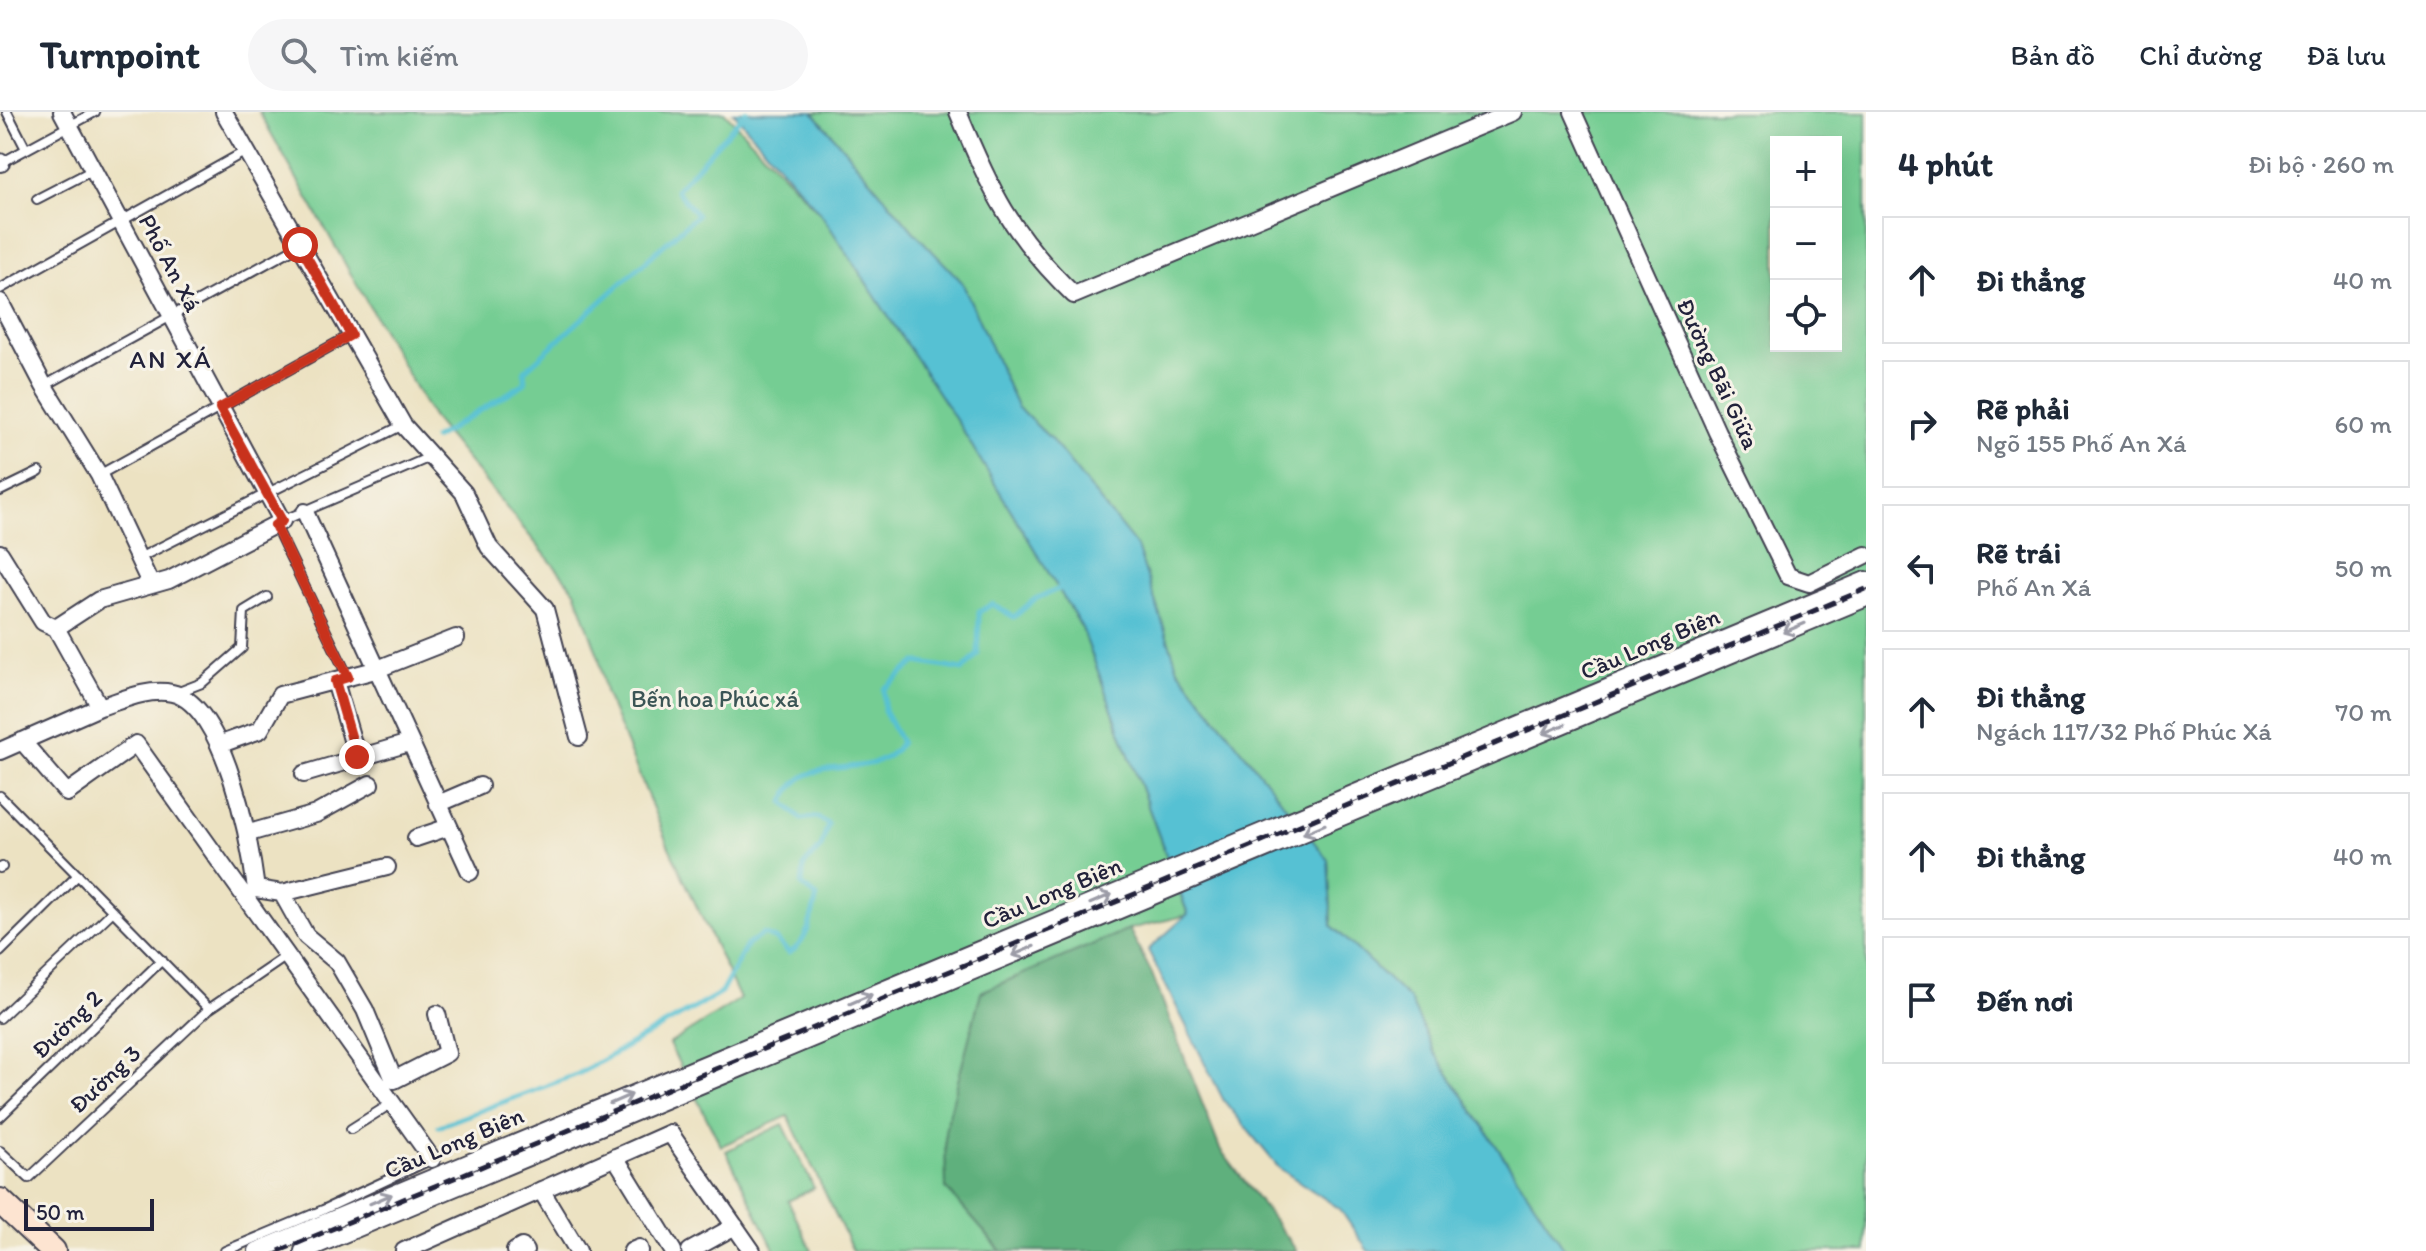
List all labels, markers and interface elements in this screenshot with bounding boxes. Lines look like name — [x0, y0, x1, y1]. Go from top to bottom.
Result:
search box — [248, 19, 808, 91]
text: Turnpoint — [40, 32, 200, 78]
icon: search — [276, 33, 320, 77]
text: Tìm kiếm — [340, 37, 459, 74]
text: Bản đồ — [2011, 38, 2095, 72]
text: Chỉ đường — [2139, 38, 2262, 72]
text: Đã lưu — [2306, 38, 2386, 72]
map controls — [1770, 136, 1842, 352]
button: + — [1770, 136, 1842, 208]
text: 4 phút — [1898, 144, 1993, 185]
text: Đi bộ · 260 m — [2248, 148, 2394, 180]
button: − — [1770, 208, 1842, 280]
street label: Phố An Xá — [133, 209, 208, 317]
route start — [282, 227, 318, 263]
icon: ahead — [1900, 258, 1944, 302]
text: Đi thẳng — [1976, 262, 2085, 299]
text: 40 m — [2333, 264, 2392, 296]
button: locate — [1770, 280, 1842, 352]
street label: Đường Bãi Giữa — [1671, 294, 1766, 454]
district label: AN XÁ — [129, 343, 213, 375]
text: Rẽ phải — [1976, 390, 2070, 427]
icon: right — [1900, 402, 1944, 446]
text: 60 m — [2335, 408, 2392, 440]
text: Ngõ 155 Phố An Xá — [1976, 427, 2187, 459]
text: Rẽ trái — [1976, 534, 2061, 571]
icon: left — [1900, 546, 1944, 590]
text: 50 m — [2335, 552, 2392, 584]
text: Phố An Xá — [1976, 571, 2091, 603]
street label: Cầu Long Biên — [1576, 601, 1724, 686]
one-way arrow — [1782, 622, 1807, 637]
text: Đi thẳng — [1976, 678, 2085, 715]
park label: Bến hoa Phúc xá — [631, 684, 799, 713]
icon: ahead — [1900, 690, 1944, 734]
text: 70 m — [2335, 696, 2392, 728]
text: Ngách 117/32 Phố Phúc Xá — [1976, 715, 2272, 747]
one-way arrow — [1542, 722, 1567, 737]
route end — [339, 739, 375, 775]
one-way arrow — [1302, 822, 1327, 837]
icon: ahead — [1900, 834, 1944, 878]
text: Đi thẳng — [1976, 838, 2085, 875]
text: 40 m — [2333, 840, 2392, 872]
street label: Cầu Long Biên — [978, 850, 1126, 935]
one-way arrow — [1088, 891, 1113, 906]
one-way arrow — [1011, 944, 1035, 959]
icon: arrive — [1900, 978, 1944, 1022]
text: Đến nơi — [1976, 982, 2074, 1019]
street label: Đường 2 — [25, 983, 108, 1064]
one-way arrow — [848, 991, 873, 1006]
street label: Đường 3 — [63, 1038, 146, 1119]
one-way arrow — [608, 1091, 633, 1106]
street label: Cầu Long Biên — [380, 1100, 528, 1185]
one-way arrow — [368, 1191, 393, 1206]
scale bar — [24, 1195, 154, 1231]
text: 50 m — [36, 1199, 85, 1226]

